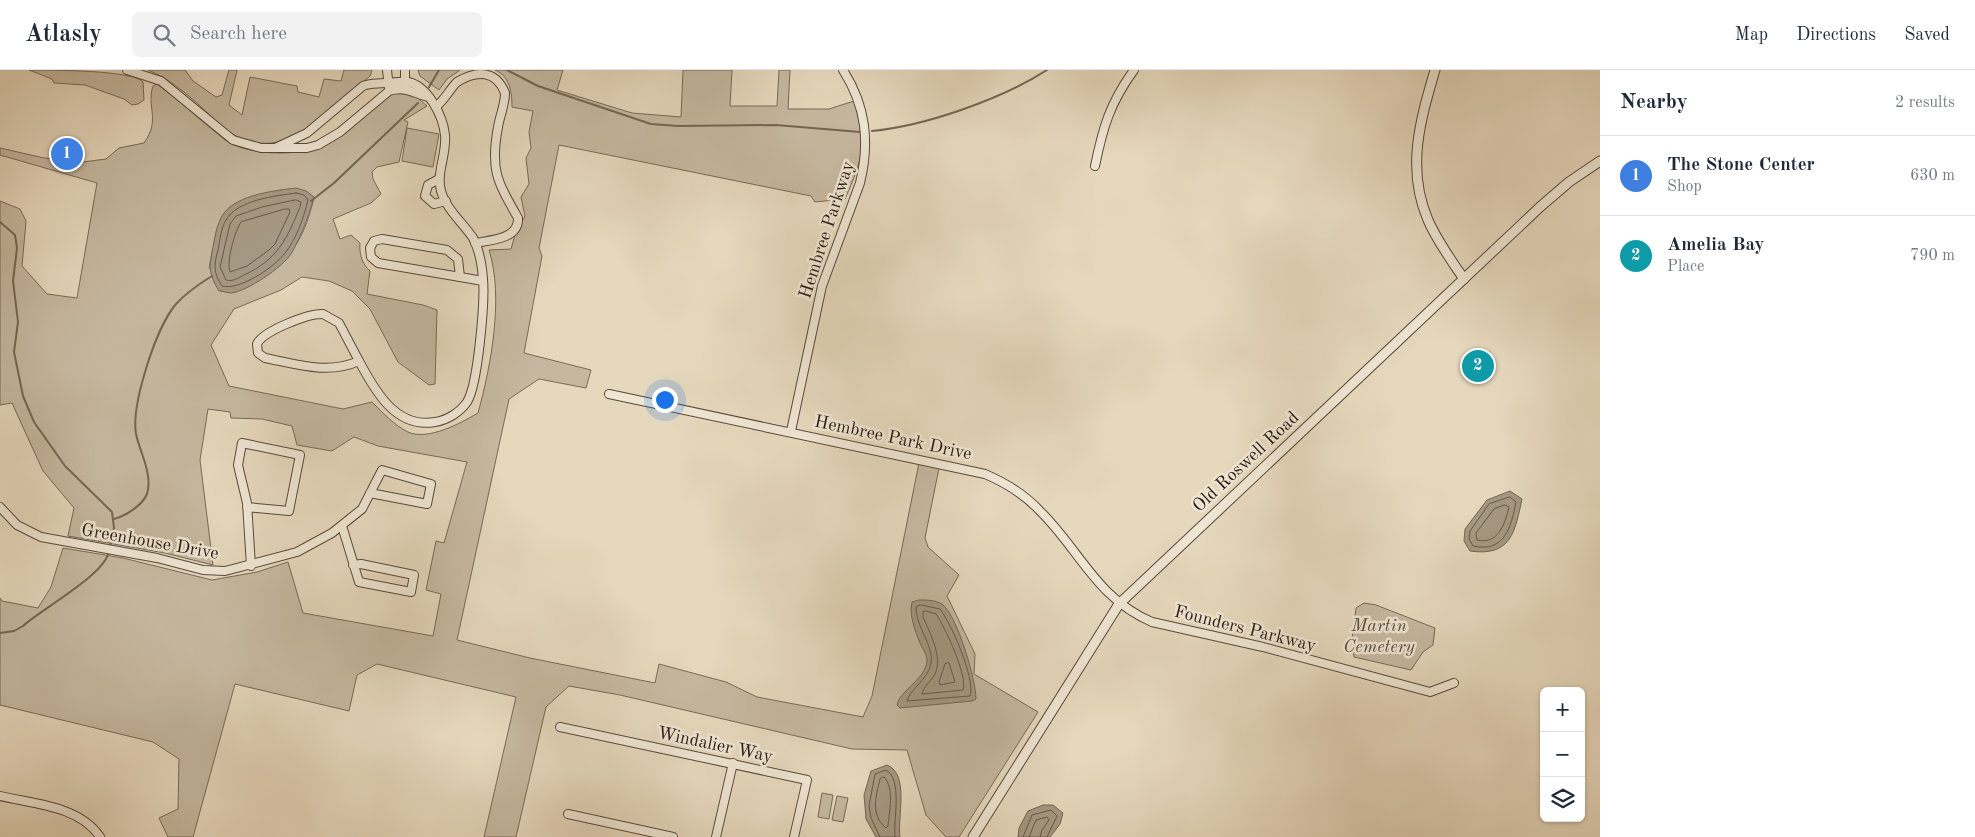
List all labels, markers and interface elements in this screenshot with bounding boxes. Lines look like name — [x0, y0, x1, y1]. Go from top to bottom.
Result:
search box — [132, 12, 482, 57]
icon: search — [150, 21, 178, 49]
text: Atlasly — [25, 23, 102, 47]
text: Search here — [190, 25, 287, 44]
text: Map — [1735, 26, 1768, 44]
text: Directions — [1796, 26, 1876, 44]
text: Saved — [1904, 26, 1950, 44]
text: Nearby — [1620, 92, 1688, 113]
text: 2 results — [1895, 95, 1955, 111]
pin: 1 — [51, 135, 83, 173]
text: The Stone Center — [1667, 156, 1815, 175]
street label: Hembree Parkway — [796, 159, 858, 301]
text: 1 — [1631, 168, 1641, 184]
text: 630 m — [1910, 168, 1955, 184]
text: Shop — [1667, 179, 1702, 195]
text: Amelia Bay — [1667, 236, 1765, 255]
text: 2 — [1631, 248, 1641, 264]
text: 790 m — [1910, 248, 1955, 264]
text: Place — [1667, 259, 1704, 275]
pin: 2 — [1462, 347, 1494, 385]
your location — [652, 387, 678, 413]
street label: Old Roswell Road — [1189, 408, 1303, 516]
street label: Hembree Park Drive — [813, 413, 973, 463]
street label: Greenhouse Drive — [80, 521, 220, 563]
street label: Founders Parkway — [1172, 603, 1318, 655]
park label: Martin Cemetery — [1343, 617, 1415, 656]
map controls — [1540, 687, 1585, 822]
button: + — [1540, 687, 1585, 732]
street label: Windalier Way — [656, 724, 775, 766]
button: − — [1540, 732, 1585, 777]
button: layers — [1540, 777, 1585, 822]

